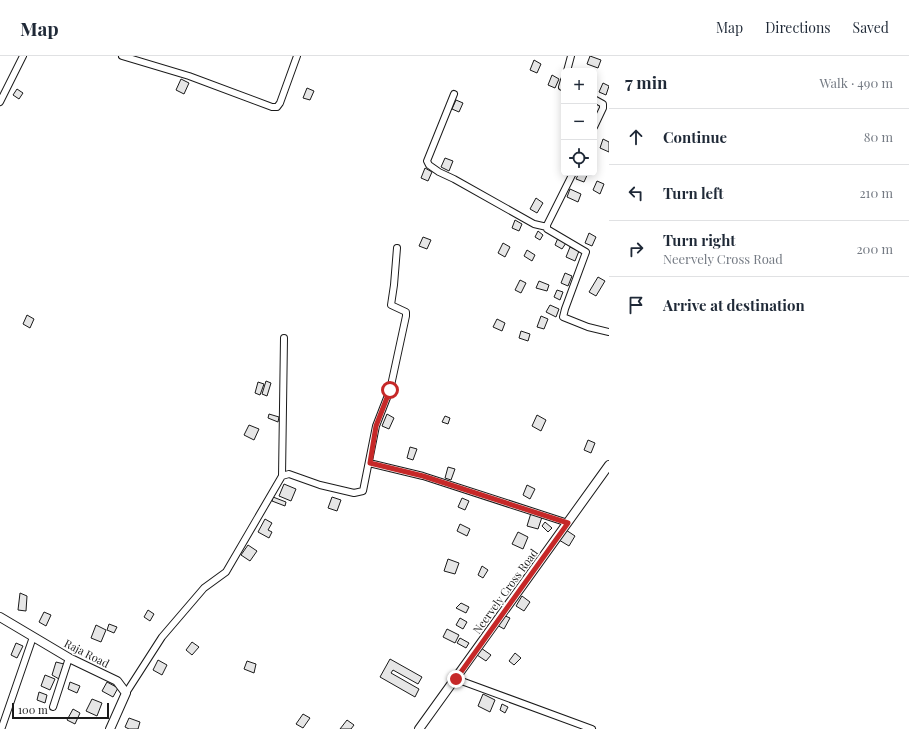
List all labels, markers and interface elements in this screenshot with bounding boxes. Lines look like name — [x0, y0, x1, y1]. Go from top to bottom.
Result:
text: Map — [20, 15, 59, 41]
text: Map — [716, 18, 743, 37]
text: Directions — [765, 18, 831, 37]
text: Saved — [853, 18, 889, 37]
map controls — [561, 68, 597, 176]
button: + — [561, 68, 597, 104]
text: 7 min — [625, 71, 668, 93]
text: Walk · 490 m — [819, 74, 893, 91]
button: − — [561, 104, 597, 140]
icon: ahead — [625, 126, 647, 148]
text: Continue — [663, 127, 727, 147]
text: 80 m — [864, 128, 893, 145]
button: locate — [561, 140, 597, 176]
icon: left — [625, 182, 647, 204]
text: Turn left — [663, 183, 724, 203]
text: 210 m — [859, 184, 893, 201]
text: Turn right — [663, 230, 736, 250]
icon: right — [625, 238, 647, 260]
text: 200 m — [856, 240, 893, 257]
text: Neervely Cross Road — [663, 250, 783, 267]
icon: arrive — [625, 294, 647, 316]
text: Arrive at destination — [663, 295, 805, 315]
route start — [381, 381, 399, 399]
street label: Neervely Cross Road — [469, 545, 541, 636]
street label: Raja Road — [62, 635, 113, 671]
route end — [447, 670, 465, 688]
scale bar — [12, 701, 109, 720]
text: 100 m — [18, 702, 48, 717]

